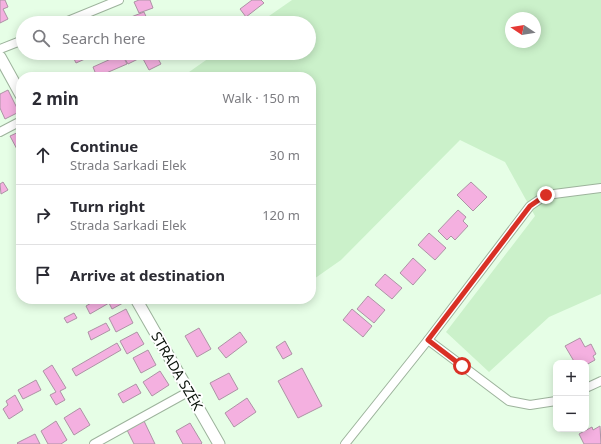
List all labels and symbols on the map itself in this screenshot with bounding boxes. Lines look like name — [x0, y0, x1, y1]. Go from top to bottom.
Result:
north arrow — [505, 12, 541, 48]
route end — [537, 186, 555, 204]
street label: STRADA SZÉK — [147, 328, 208, 414]
route start — [453, 357, 471, 375]

